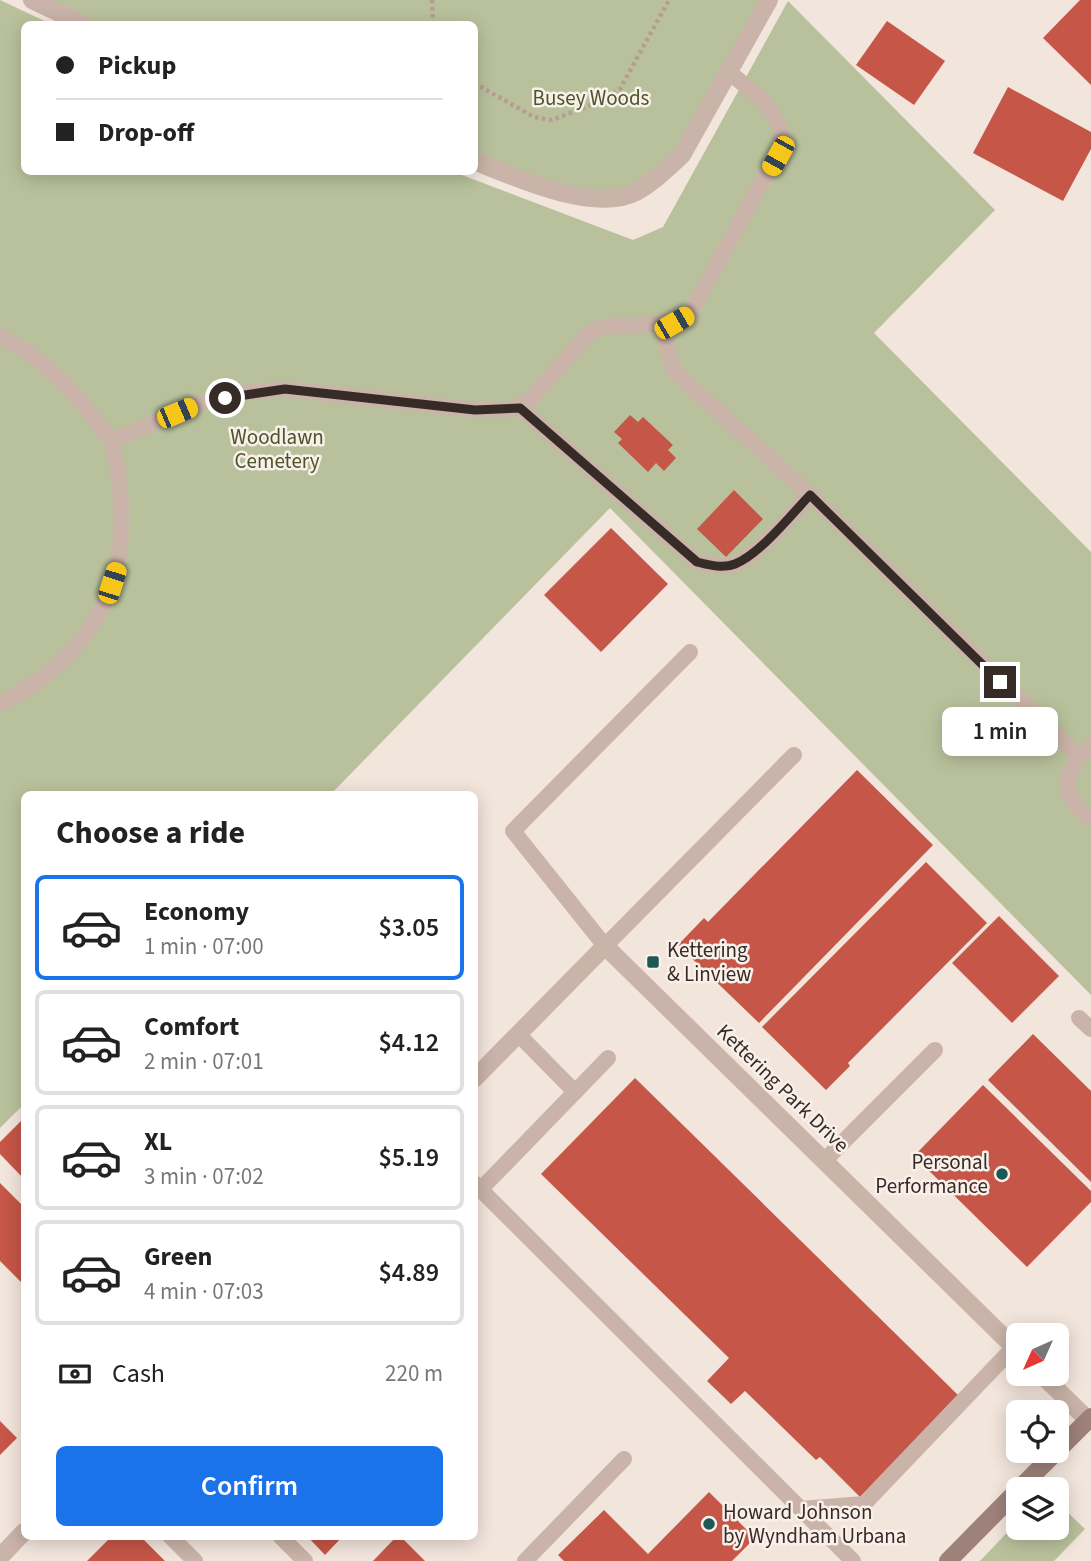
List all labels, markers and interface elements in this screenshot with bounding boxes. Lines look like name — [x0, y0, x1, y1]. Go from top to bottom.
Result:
text: Pickup — [98, 47, 176, 84]
park label: Busey Woods — [533, 83, 650, 113]
text: Drop-off — [98, 114, 194, 151]
car — [759, 133, 798, 179]
car — [651, 303, 698, 343]
route start — [209, 382, 241, 414]
car — [154, 395, 201, 431]
park label: Woodlawn Cemetery — [230, 422, 324, 476]
car — [96, 560, 129, 606]
route end — [984, 666, 1016, 698]
callout: 1 min — [942, 706, 1058, 756]
text: 1 min — [973, 715, 1027, 748]
text: Choose a ride — [56, 810, 245, 856]
text: Economy — [144, 893, 249, 930]
icon: car — [60, 896, 123, 959]
text: $3.05 — [378, 909, 439, 946]
text: 1 min · 07:00 — [144, 930, 264, 963]
place label: Kettering & Linview — [667, 935, 751, 989]
marker: Kettering & Linview — [645, 954, 661, 970]
text: Comfort — [144, 1008, 239, 1045]
icon: car — [60, 1011, 123, 1074]
street label: Kettering Park Drive — [710, 1017, 856, 1159]
text: $4.12 — [378, 1024, 439, 1061]
text: 2 min · 07:01 — [144, 1045, 264, 1078]
text: XL — [144, 1123, 172, 1160]
icon: car — [60, 1126, 123, 1189]
text: $5.19 — [378, 1139, 439, 1176]
place label: Personal Performance — [875, 1147, 988, 1201]
text: 3 min · 07:02 — [144, 1160, 264, 1193]
marker: Personal Performance — [994, 1166, 1010, 1182]
text: Green — [144, 1238, 212, 1275]
icon: car — [60, 1241, 123, 1304]
text: $4.89 — [378, 1254, 439, 1291]
text: 4 min · 07:03 — [144, 1275, 264, 1308]
north arrow — [1006, 1323, 1069, 1386]
map controls — [1006, 1323, 1069, 1540]
icon: cash — [56, 1355, 94, 1393]
text: Cash — [112, 1355, 165, 1392]
text: 220 m — [385, 1357, 443, 1390]
button: locate — [1006, 1400, 1069, 1463]
button: Confirm — [56, 1446, 443, 1526]
button: layers — [1006, 1477, 1069, 1540]
place label: Howard Johnson by Wyndham Urbana — [723, 1497, 906, 1551]
marker: Howard Johnson by Wyndham Urbana — [701, 1516, 717, 1532]

